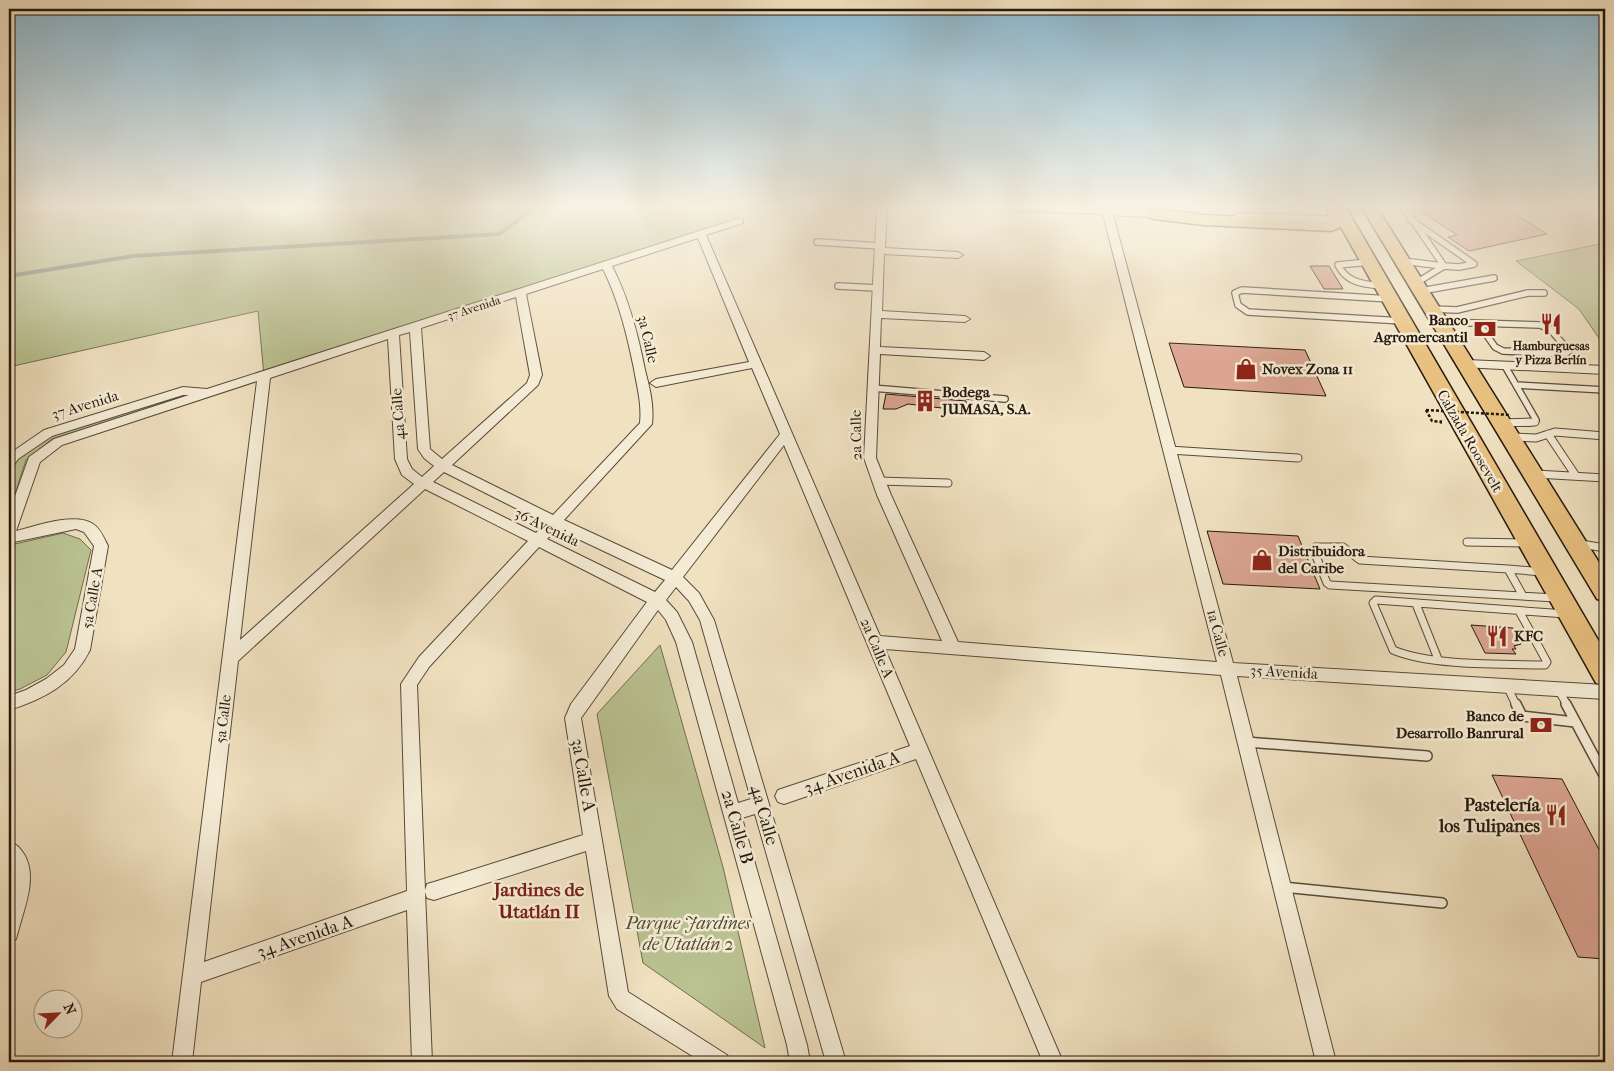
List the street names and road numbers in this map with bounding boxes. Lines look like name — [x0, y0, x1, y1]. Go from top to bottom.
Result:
street label: 37 Avenida — [446, 293, 503, 323]
street label: 3a Calle — [634, 313, 662, 365]
street label: 37 Avenida — [49, 386, 122, 424]
street label: Calzada Roosevelt — [1433, 386, 1507, 496]
street label: 4a Calle — [387, 387, 409, 440]
street label: 2a Calle — [847, 409, 865, 460]
street label: 36 Avenida — [512, 504, 583, 551]
street label: 5a Calle A — [78, 566, 106, 630]
street label: 1a Calle — [1203, 607, 1233, 659]
street label: 2a Calle A — [856, 615, 898, 681]
street label: 35 Avenida — [1250, 661, 1319, 683]
street label: 5a Calle — [211, 693, 235, 745]
street label: 3a Calle A — [566, 737, 600, 814]
street label: 34 Avenida A — [801, 747, 903, 799]
street label: 4a Calle — [745, 782, 783, 848]
street label: 2a Calle B — [716, 787, 758, 867]
street label: 34 Avenida A — [254, 911, 356, 963]

